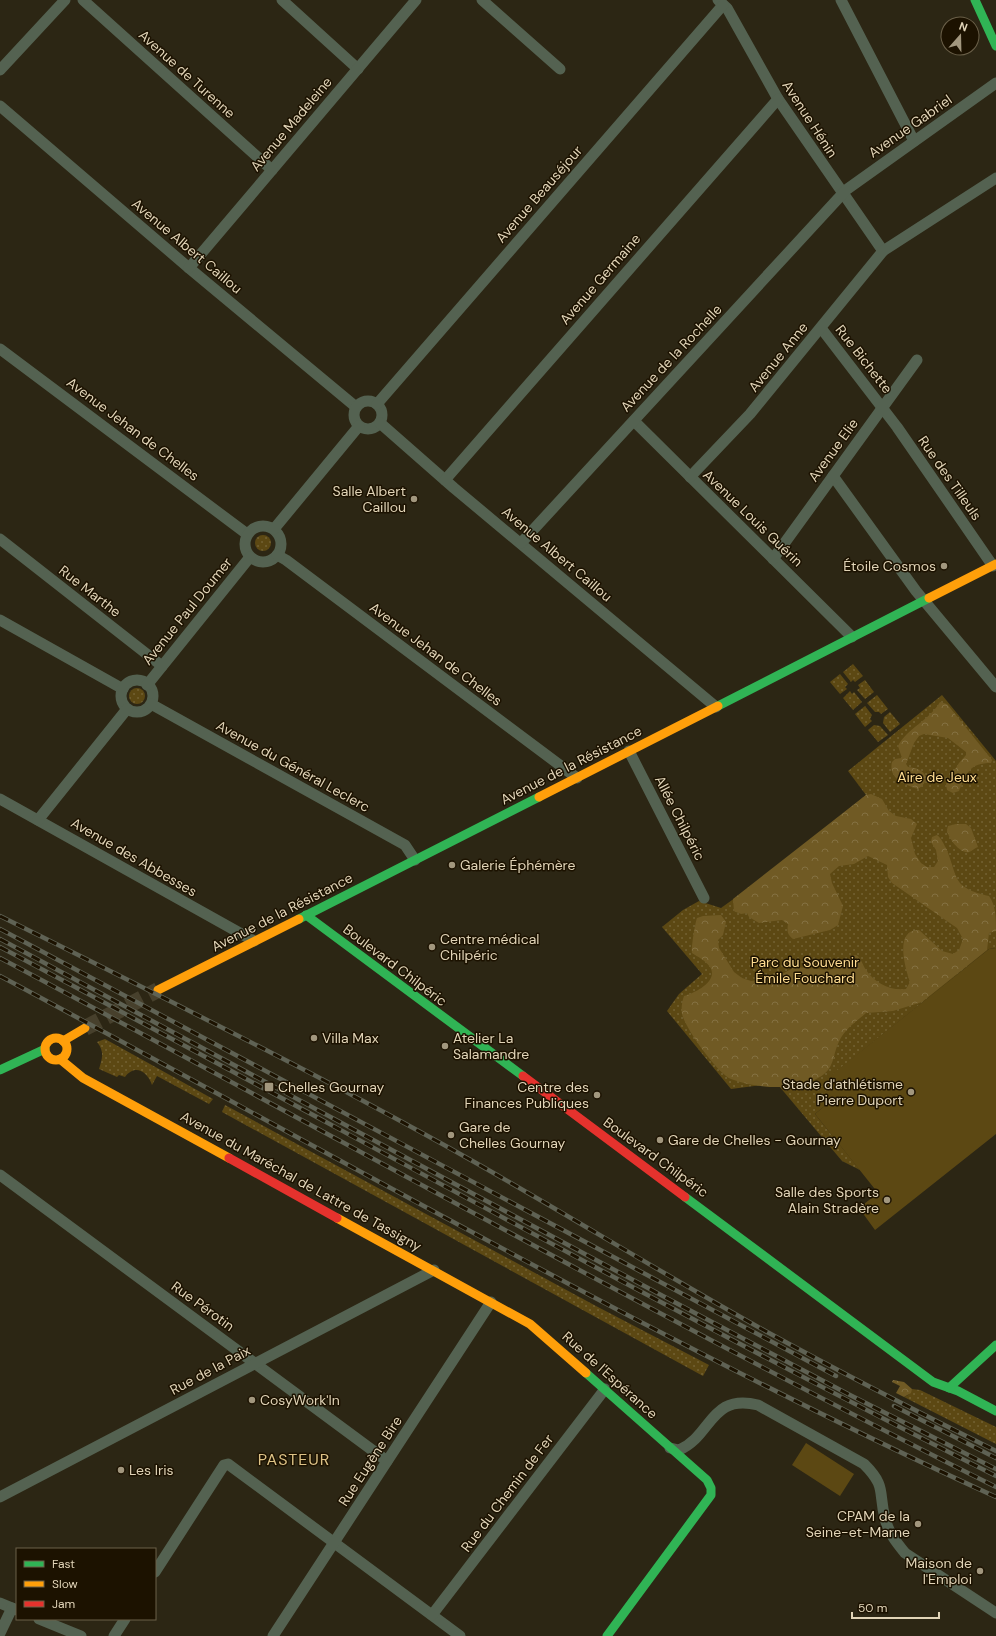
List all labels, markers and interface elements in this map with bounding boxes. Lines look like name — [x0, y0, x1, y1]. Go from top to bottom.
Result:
north arrow — [940, 16, 980, 56]
text: N — [957, 19, 970, 35]
street label: Avenue de Turenne — [135, 26, 239, 122]
street label: Avenue Madeleine — [246, 73, 336, 175]
street label: Avenue Hénin — [778, 77, 842, 161]
street label: Avenue Gabriel — [865, 91, 955, 161]
street label: Avenue Beauséjour — [492, 142, 586, 246]
street label: Avenue Albert Caillou — [128, 195, 246, 297]
street label: Avenue Germaine — [556, 230, 644, 328]
street label: Avenue de la Rochelle — [616, 300, 726, 416]
street label: Avenue Anne — [744, 318, 812, 396]
street label: Rue Bichette — [832, 321, 896, 397]
street label: Avenue Jehan de Chelles — [63, 373, 203, 485]
street label: Avenue Elie — [804, 415, 862, 485]
street label: Rue des Tilleuls — [914, 432, 986, 524]
street label: Avenue Louis Guérin — [699, 466, 807, 570]
place label: Salle Albert Caillou — [333, 482, 406, 516]
marker: Salle Albert Caillou — [409, 494, 419, 504]
street label: Avenue Albert Caillou — [498, 503, 616, 605]
street label: Avenue Paul Doumer — [138, 554, 236, 668]
place label: Étoile Cosmos — [843, 557, 936, 575]
street label: Rue Marthe — [55, 561, 125, 621]
marker: Étoile Cosmos — [939, 561, 949, 571]
street label: Avenue Jehan de Chelles — [366, 598, 506, 710]
street label: Avenue du Général Leclerc — [213, 716, 373, 816]
street label: Avenue de la Résistance — [497, 721, 645, 808]
park label: Aire de Jeux — [897, 768, 977, 786]
street label: Allée Chilpéric — [651, 772, 709, 864]
street label: Avenue des Abbesses — [68, 814, 200, 900]
place label: Galerie Éphémère — [460, 856, 576, 874]
marker: Galerie Éphémère — [447, 860, 457, 870]
street label: Avenue de la Résistance — [208, 868, 356, 955]
street label: Boulevard Chilpéric — [339, 920, 451, 1010]
place label: Centre médical Chilpéric — [440, 930, 539, 964]
marker: Centre médical Chilpéric — [427, 942, 437, 952]
park label: Parc du Souvenir Émile Fouchard — [751, 953, 859, 987]
place label: Villa Max — [322, 1029, 379, 1047]
place label: Atelier La Salamandre — [453, 1029, 529, 1063]
marker: Villa Max — [309, 1033, 319, 1043]
marker: Atelier La Salamandre — [440, 1041, 450, 1051]
place label: Stade d'athlétisme Pierre Duport — [782, 1075, 903, 1109]
place label: Chelles Gournay — [278, 1078, 385, 1096]
place label: Centre des Finances Publiques — [465, 1078, 589, 1112]
marker: Chelles Gournay — [263, 1081, 275, 1093]
marker: Stade d'athlétisme Pierre Duport — [906, 1087, 916, 1097]
marker: Centre des Finances Publiques — [592, 1090, 602, 1100]
street label: Avenue du Maréchal de Lattre de Tassigny — [177, 1107, 425, 1255]
street label: Boulevard Chilpéric — [600, 1113, 712, 1201]
place label: Gare de Chelles Gournay — [459, 1118, 566, 1152]
marker: Gare de Chelles Gournay — [446, 1130, 456, 1140]
place label: Gare de Chelles - Gournay — [668, 1131, 841, 1149]
marker: Gare de Chelles - Gournay — [655, 1135, 665, 1145]
place label: Salle des Sports Alain Stradère — [775, 1183, 879, 1217]
marker: Salle des Sports Alain Stradère — [882, 1195, 892, 1205]
street label: Rue Pérotin — [168, 1277, 238, 1335]
street label: Rue de l'Espérance — [559, 1327, 661, 1423]
street label: Rue de la Paix — [167, 1341, 253, 1399]
place label: CosyWork'In — [260, 1391, 340, 1409]
marker: CosyWork'In — [247, 1395, 257, 1405]
street label: Rue Eugène Bire — [334, 1413, 406, 1509]
street label: Rue du Chemin de Fer — [457, 1430, 557, 1556]
district label: PASTEUR — [258, 1449, 330, 1470]
place label: Les Iris — [129, 1461, 174, 1479]
marker: Les Iris — [116, 1465, 126, 1475]
place label: CPAM de la Seine-et-Marne — [806, 1507, 910, 1541]
marker: CPAM de la Seine-et-Marne — [913, 1519, 923, 1529]
legend — [16, 1548, 156, 1620]
place label: Maison de l'Emploi — [905, 1554, 972, 1588]
text: Fast — [52, 1556, 75, 1572]
marker: Maison de l'Emploi — [975, 1566, 985, 1576]
text: Slow — [52, 1576, 78, 1592]
scale bar — [852, 1594, 939, 1620]
text: Jam — [52, 1596, 75, 1612]
text: 50 m — [858, 1600, 887, 1616]

